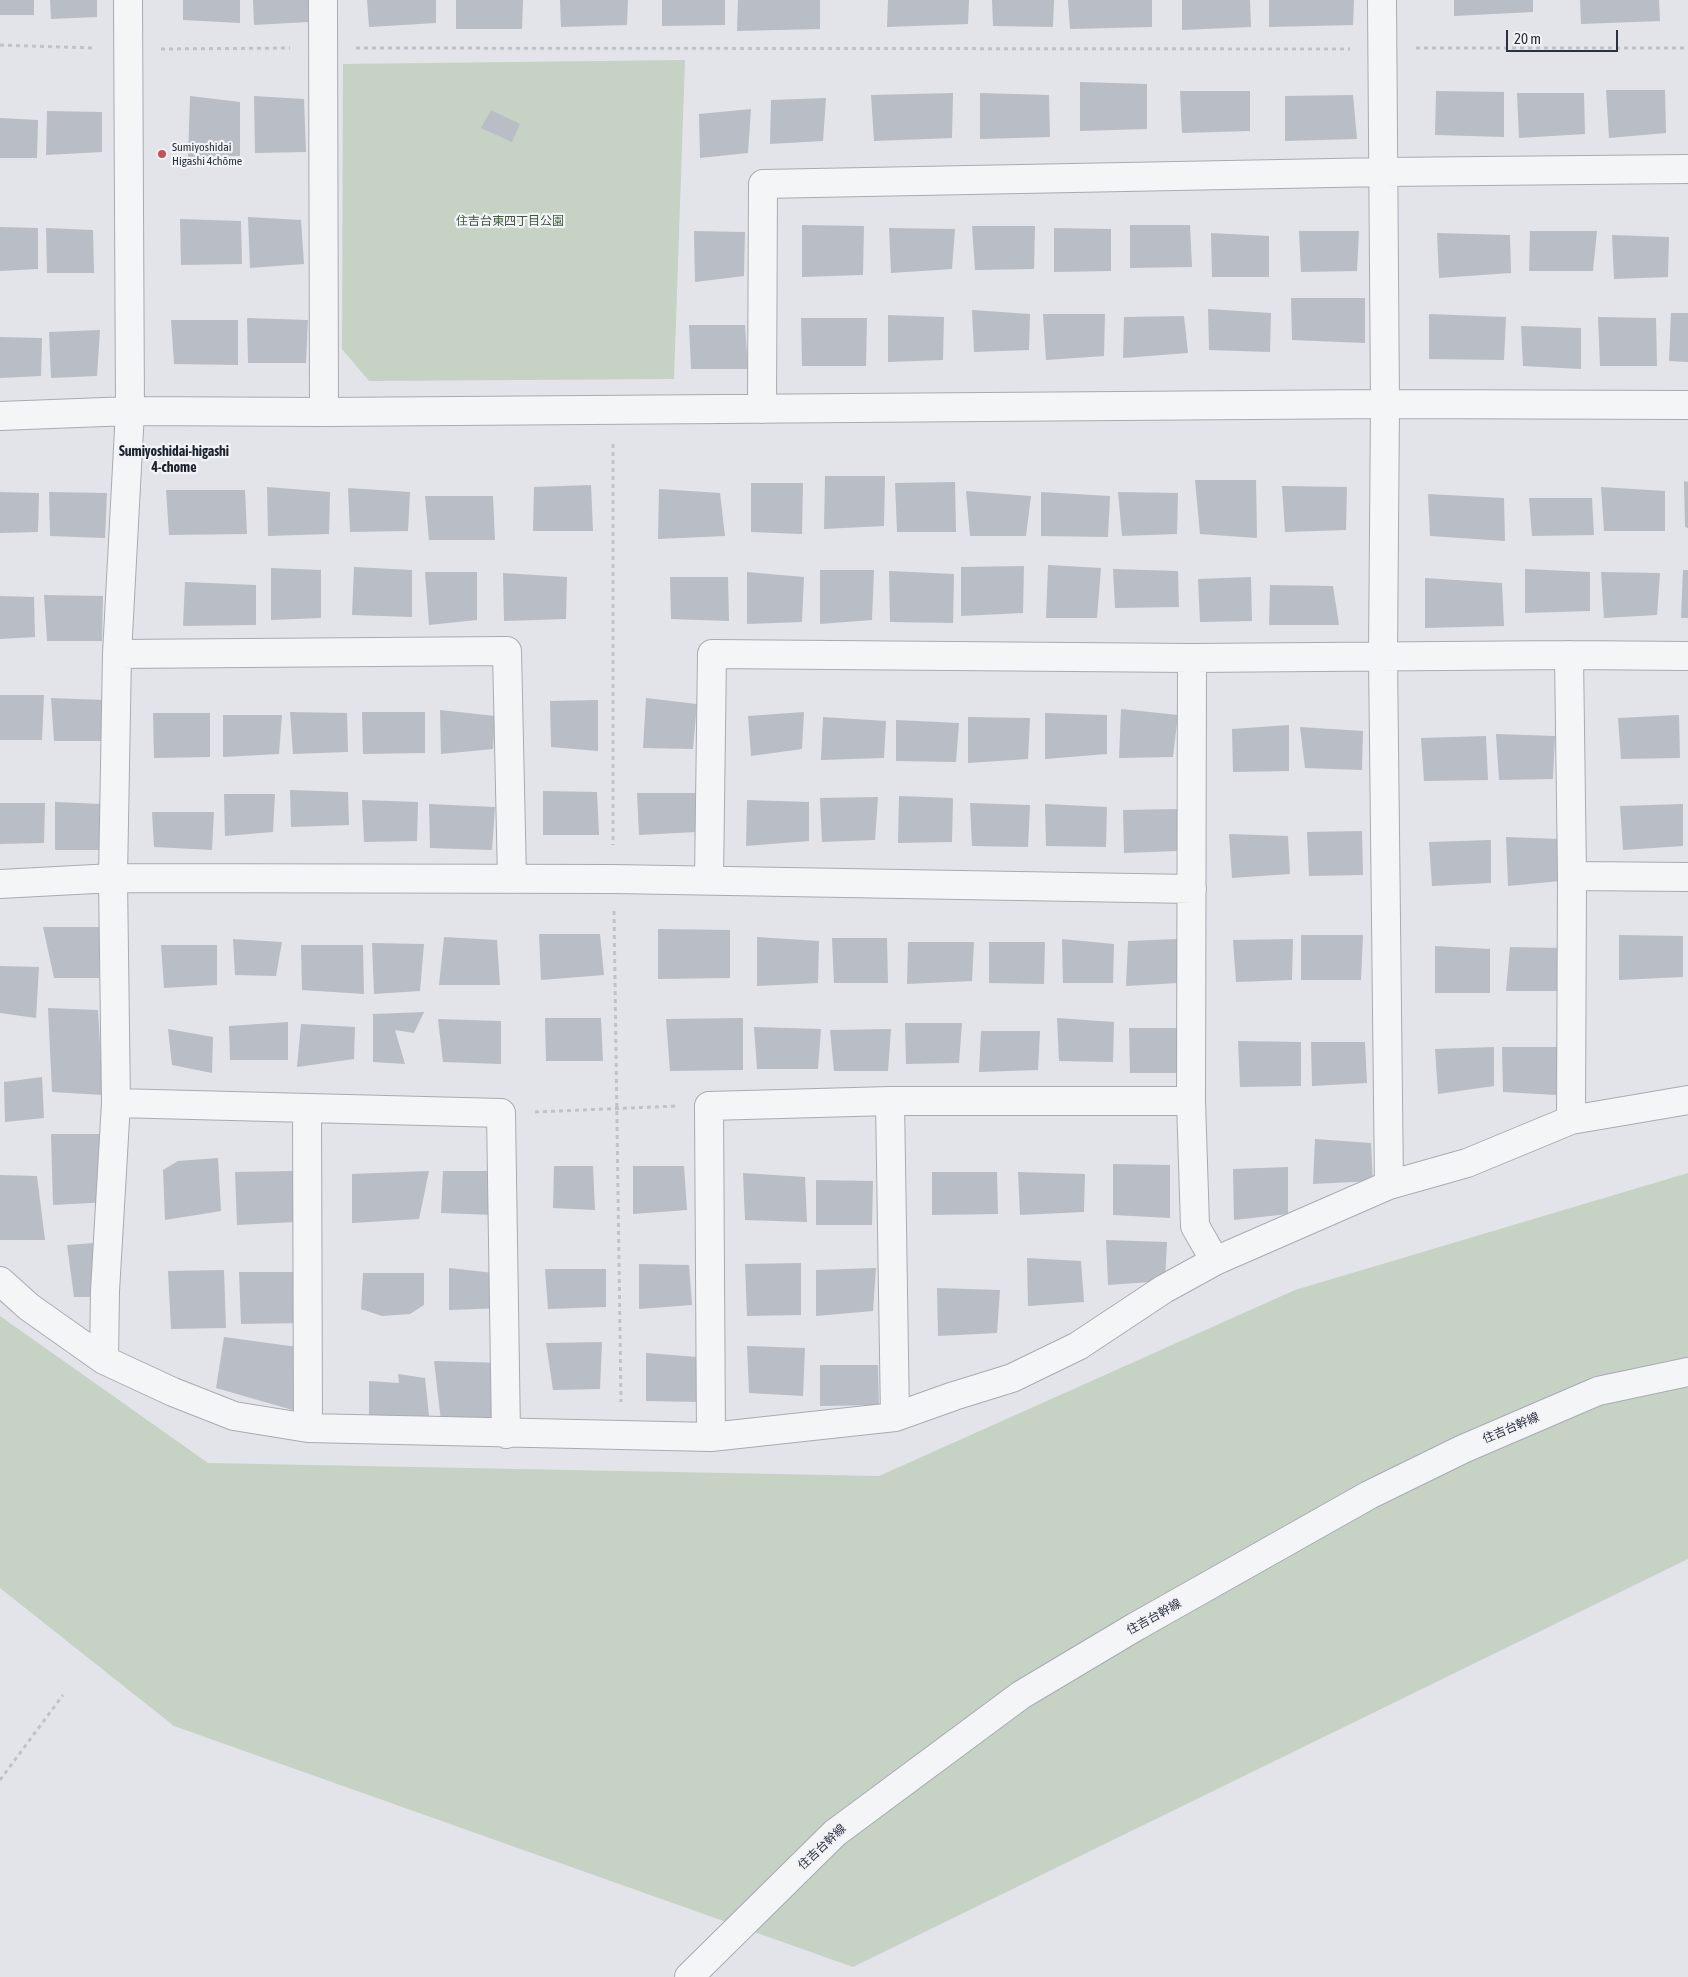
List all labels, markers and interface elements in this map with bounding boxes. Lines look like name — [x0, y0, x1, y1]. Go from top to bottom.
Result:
scale bar — [1508, 20, 1620, 52]
text: 20 m — [1514, 30, 1541, 47]
place label: Sumiyoshidai Higashi 4chōme — [172, 140, 242, 168]
marker: Sumiyoshidai Higashi 4chōme — [156, 148, 168, 160]
park label: 住吉台東四丁目公園 — [456, 214, 564, 228]
district label: Sumiyoshidai-higashi 4-chome — [119, 444, 229, 477]
street label: 住吉台幹線 — [1481, 1410, 1541, 1446]
street label: 住吉台幹線 — [1124, 1596, 1184, 1638]
street label: 住吉台幹線 — [795, 1821, 849, 1873]

